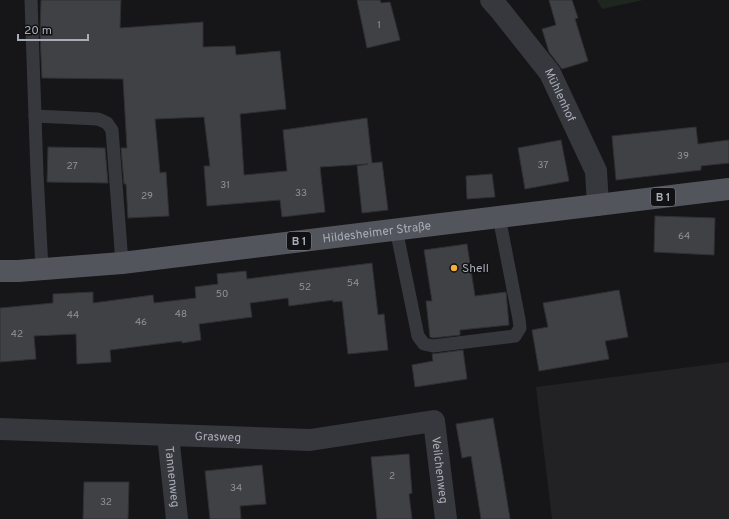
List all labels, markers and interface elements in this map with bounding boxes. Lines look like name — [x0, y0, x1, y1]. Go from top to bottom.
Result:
scale bar — [18, 16, 88, 42]
house number: 1 — [377, 19, 381, 32]
text: 20 m — [24, 23, 52, 39]
street label: Mühlenhof — [540, 66, 579, 125]
house number: 39 — [677, 150, 689, 163]
house number: 37 — [537, 159, 549, 172]
house number: 27 — [66, 160, 78, 173]
house number: 31 — [220, 179, 230, 192]
house number: 33 — [295, 187, 307, 200]
road number: B 1 — [651, 188, 675, 206]
house number: 29 — [141, 190, 153, 203]
street label: Hildesheimer Straße — [322, 218, 432, 247]
house number: 64 — [678, 230, 690, 243]
road number: B 1 — [287, 232, 311, 250]
place label: Shell — [462, 261, 489, 277]
marker: Shell — [449, 263, 459, 273]
house number: 54 — [347, 277, 359, 290]
house number: 52 — [299, 281, 311, 294]
house number: 50 — [216, 288, 228, 301]
house number: 48 — [175, 308, 187, 321]
house number: 44 — [67, 309, 79, 322]
house number: 46 — [135, 316, 147, 329]
house number: 42 — [11, 328, 23, 341]
street label: Grasweg — [194, 429, 241, 447]
street label: Veilchenweg — [427, 436, 451, 505]
street label: Tannenweg — [160, 445, 183, 508]
house number: 2 — [389, 470, 395, 483]
house number: 34 — [230, 482, 242, 495]
house number: 32 — [100, 496, 112, 509]

